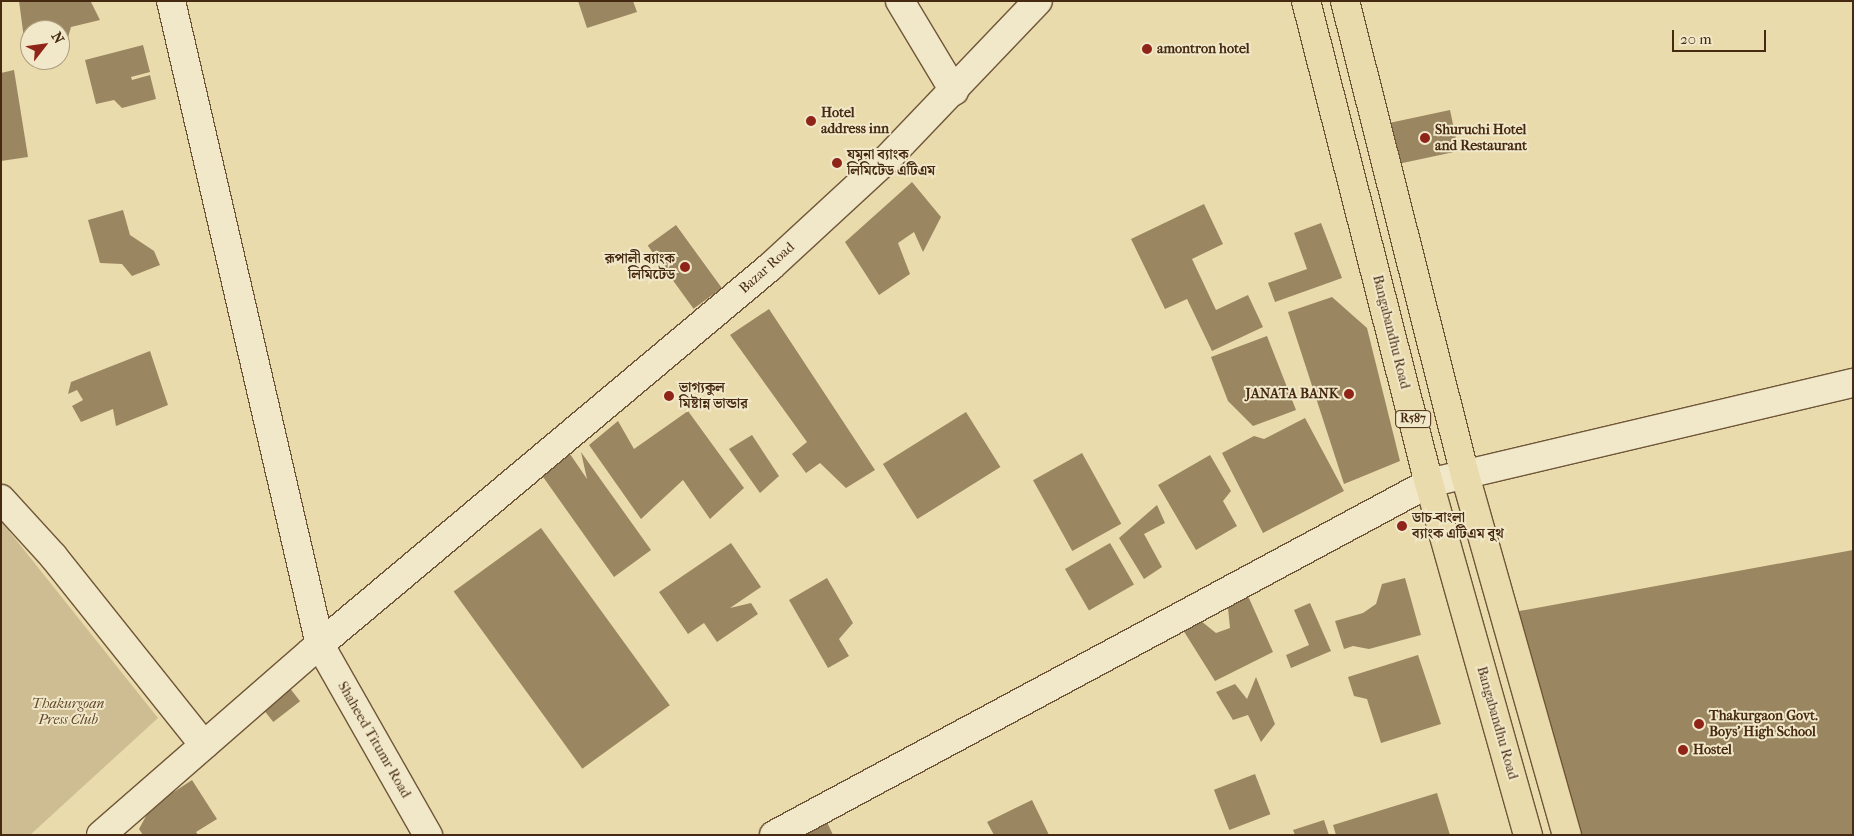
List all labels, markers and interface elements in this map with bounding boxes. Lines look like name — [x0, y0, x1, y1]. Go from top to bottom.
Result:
north arrow — [20, 20, 70, 70]
scale bar — [1674, 20, 1768, 52]
text: N — [48, 29, 68, 47]
text: 20 m — [1680, 30, 1712, 48]
place label: amontron hotel — [1157, 41, 1250, 57]
marker: amontron hotel — [1141, 43, 1153, 55]
place label: Hotel address inn — [821, 105, 889, 138]
marker: Hotel address inn — [805, 115, 817, 127]
place label: Shuruchi Hotel and Restaurant — [1435, 122, 1527, 154]
marker: Shuruchi Hotel and Restaurant — [1419, 132, 1431, 144]
place label: যমুনা ব্যাংক লিমিটেড এটিএম — [847, 147, 935, 180]
marker: যমুনা ব্যাংক লিমিটেড এটিএম — [831, 157, 843, 169]
street label: Bazar Road — [736, 239, 798, 297]
place label: রূপালী ব্যাংক লিমিটেড — [605, 251, 675, 284]
marker: রূপালী ব্যাংক লিমিটেড — [679, 261, 691, 273]
street label: Bangabandhu Road — [1369, 273, 1413, 391]
place label: ভাগ্যকুল মিষ্টান্ন ভান্ডার — [679, 380, 748, 412]
place label: JANATA BANK — [1246, 386, 1339, 402]
marker: JANATA BANK — [1343, 388, 1355, 400]
marker: ভাগ্যকুল মিষ্টান্ন ভান্ডার — [663, 390, 675, 402]
road number: R587 — [1394, 409, 1432, 428]
place label: ডাচ-বাংলা ব্যাংক এটিএম বুথ — [1412, 510, 1504, 542]
marker: ডাচ-বাংলা ব্যাংক এটিএম বুথ — [1396, 520, 1408, 532]
street label: Bangabandhu Road — [1473, 664, 1521, 782]
street label: Shaheed Titumr Road — [334, 679, 414, 801]
park label: Thakurgoan Press Club — [32, 696, 104, 729]
place label: Thakurgaon Govt. Boys' High School — [1709, 708, 1818, 740]
marker: Thakurgaon Govt. Boys' High School — [1693, 718, 1705, 730]
place label: Hostel — [1693, 742, 1732, 758]
marker: Hostel — [1677, 744, 1689, 756]

